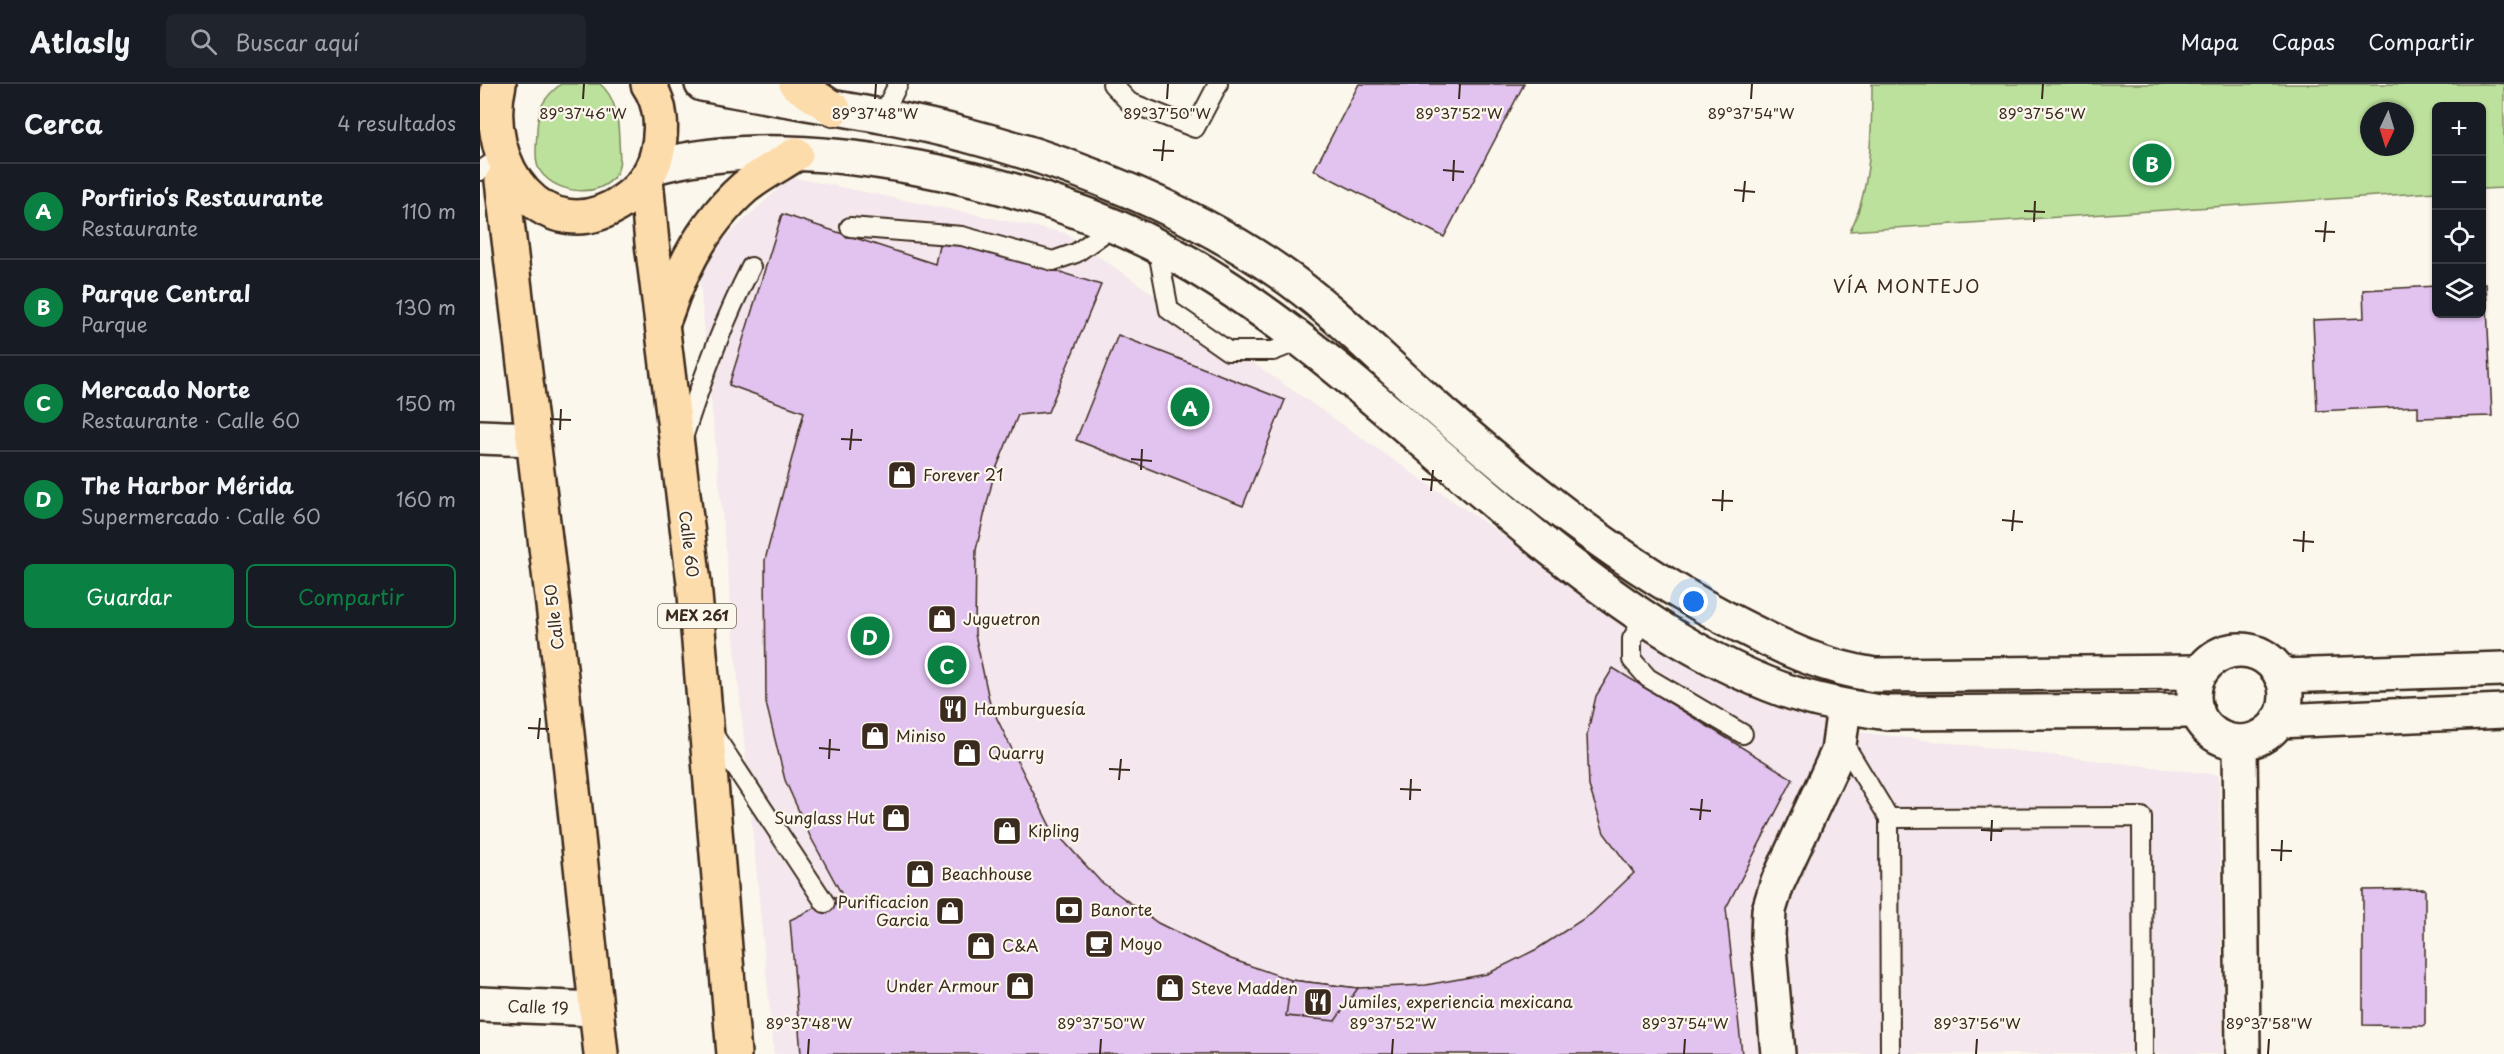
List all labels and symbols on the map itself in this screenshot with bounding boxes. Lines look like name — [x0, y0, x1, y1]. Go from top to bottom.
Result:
text: 89°37'46"W — [539, 101, 627, 124]
text: 89°37'48"W — [832, 101, 919, 124]
text: 89°37'50"W — [1123, 101, 1211, 124]
text: 89°37'52"W — [1416, 101, 1503, 124]
text: 89°37'54"W — [1708, 101, 1795, 124]
text: 89°37'56"W — [1998, 101, 2086, 124]
north arrow — [2360, 102, 2414, 156]
pin: B — [2132, 140, 2172, 185]
district label: VÍA MONTEJO — [1833, 272, 1981, 299]
pin: A — [1170, 384, 1210, 430]
shop icon: Forever 21 — [886, 459, 918, 491]
place label: Forever 21 — [923, 462, 1003, 486]
street label: Calle 60 — [674, 509, 706, 579]
street label: Calle 50 — [537, 583, 569, 651]
your location — [1679, 587, 1708, 616]
shop icon: Juguetron — [926, 603, 958, 635]
road number: MEX 261 — [658, 604, 736, 628]
place label: Juguetron — [963, 606, 1041, 630]
pin: D — [850, 614, 890, 658]
pin: C — [928, 642, 966, 688]
restaurant icon: Hamburguesía — [937, 693, 969, 725]
place label: Hamburguesía — [974, 696, 1085, 720]
shop icon: Miniso — [859, 720, 891, 752]
place label: Miniso — [896, 723, 946, 747]
shop icon: Quarry — [951, 737, 983, 769]
place label: Quarry — [988, 740, 1044, 764]
shop icon: Sunglass Hut — [880, 802, 912, 834]
place label: Sunglass Hut — [774, 805, 875, 829]
shop icon: Kipling — [991, 815, 1023, 847]
place label: Kipling — [1028, 818, 1080, 842]
shop icon: Beachhouse — [904, 858, 936, 890]
place label: Beachhouse — [941, 861, 1033, 885]
place label: Purificacion Garcia — [838, 889, 929, 931]
bank icon: Banorte — [1053, 894, 1085, 926]
shop icon: Purificacion Garcia — [934, 895, 966, 927]
place label: Banorte — [1090, 897, 1152, 921]
cafe icon: Moyo — [1083, 928, 1115, 960]
shop icon: C&A — [965, 930, 997, 962]
place label: Moyo — [1120, 931, 1162, 955]
place label: C&A — [1002, 933, 1039, 957]
shop icon: Under Armour — [1004, 970, 1036, 1002]
shop icon: Steve Madden — [1154, 972, 1186, 1004]
place label: Under Armour — [886, 973, 1000, 997]
place label: Steve Madden — [1191, 975, 1298, 999]
restaurant icon: Jumiles, experiencia mexicana — [1302, 986, 1334, 1018]
place label: Jumiles, experiencia mexicana — [1339, 989, 1573, 1013]
street label: Calle 19 — [507, 993, 569, 1019]
text: 89°37'48"W — [766, 1011, 853, 1034]
text: 89°37'50"W — [1057, 1011, 1145, 1034]
text: 89°37'52"W — [1350, 1011, 1437, 1034]
text: 89°37'54"W — [1642, 1011, 1729, 1034]
text: 89°37'56"W — [1933, 1011, 2021, 1034]
text: 89°37'58"W — [2226, 1011, 2313, 1034]

